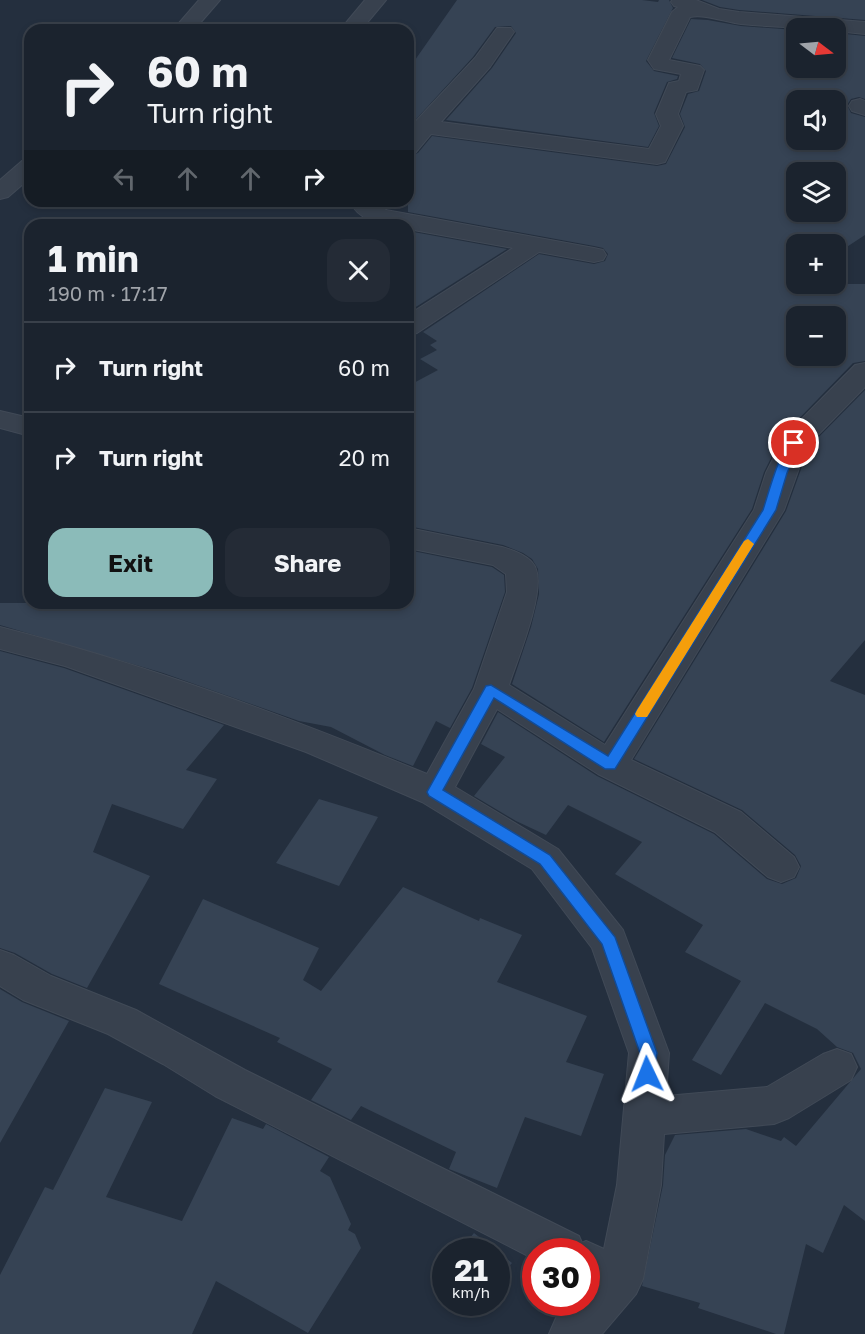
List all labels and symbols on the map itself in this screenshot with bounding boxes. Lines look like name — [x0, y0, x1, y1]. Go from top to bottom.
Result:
north arrow — [786, 18, 846, 78]
pin — [768, 417, 819, 468]
position arrow — [615, 1042, 679, 1106]
speed limit sign: 30 — [522, 1238, 600, 1316]

